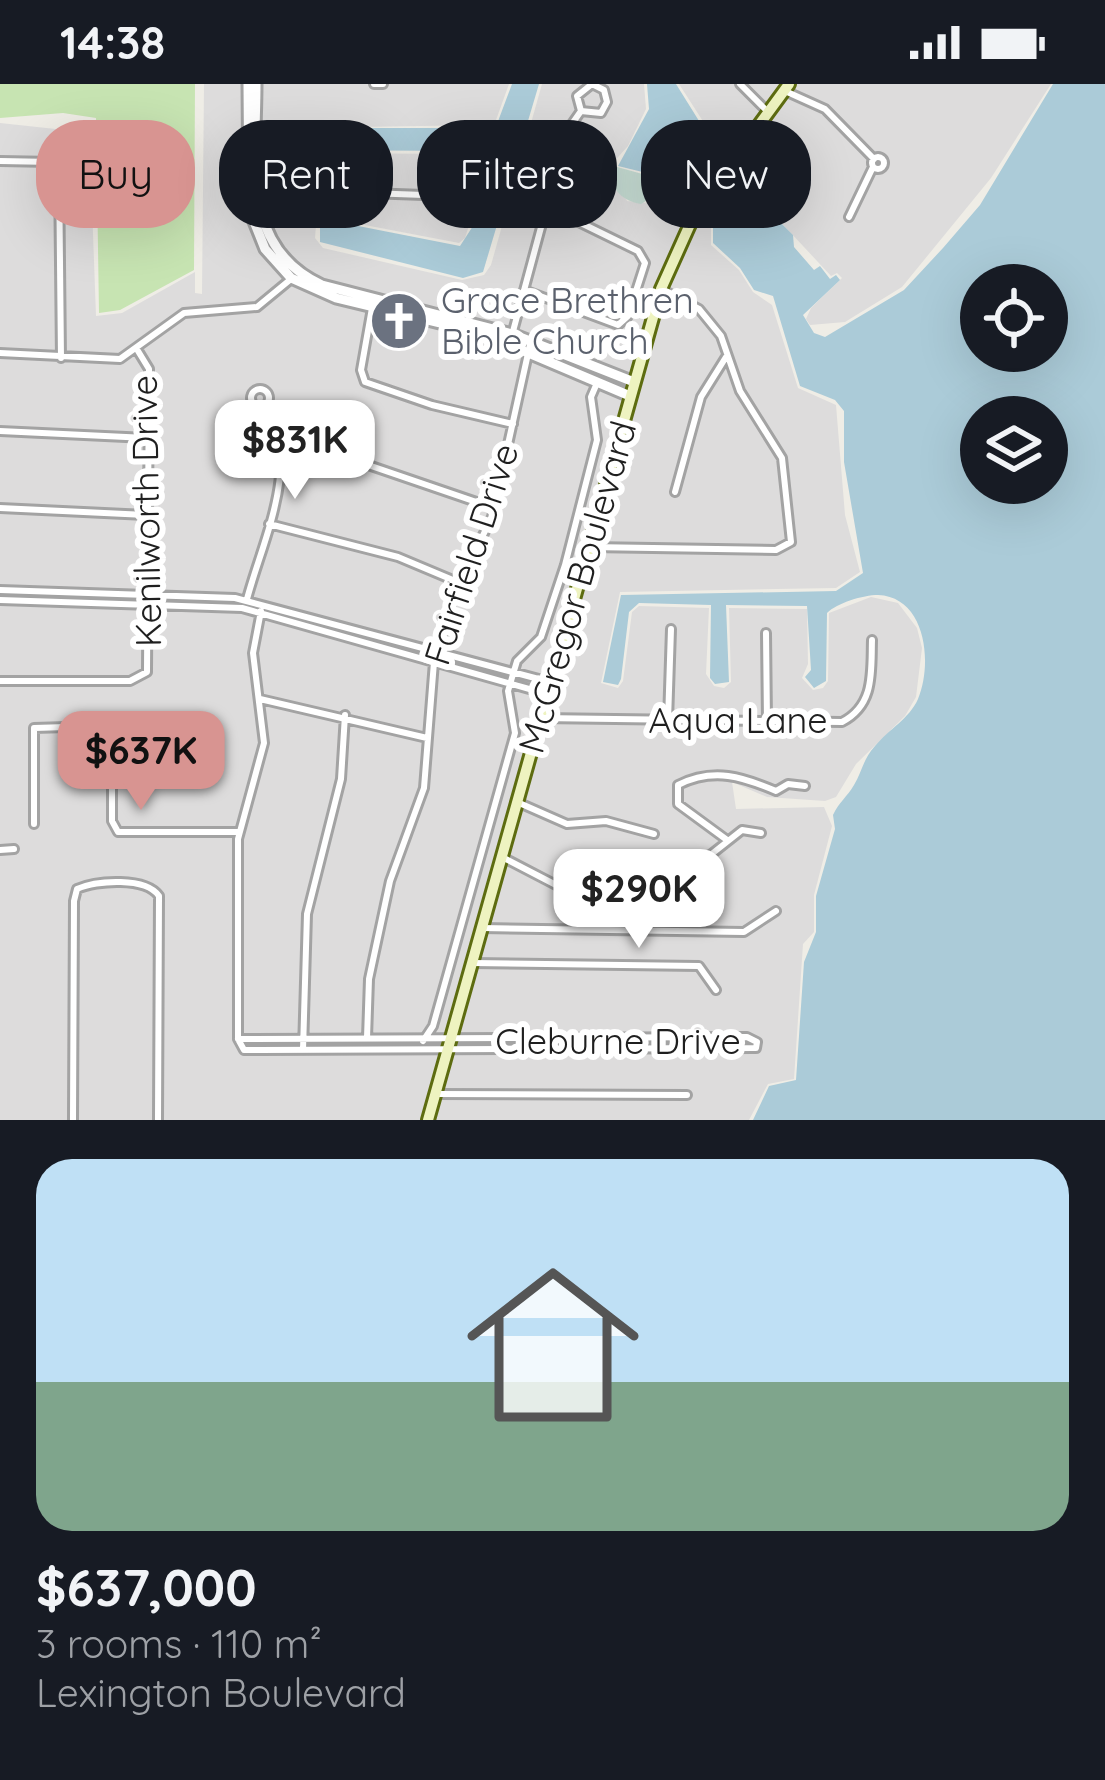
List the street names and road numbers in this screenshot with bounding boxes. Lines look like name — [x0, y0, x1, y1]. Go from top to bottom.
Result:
street label: Kenilworth Drive — [121, 375, 170, 647]
street label: McGregor Boulevard — [508, 416, 645, 758]
street label: Fairfield Drive — [414, 437, 527, 670]
street label: Aqua Lane — [648, 697, 828, 742]
street label: Cleburne Drive — [495, 1018, 741, 1063]

